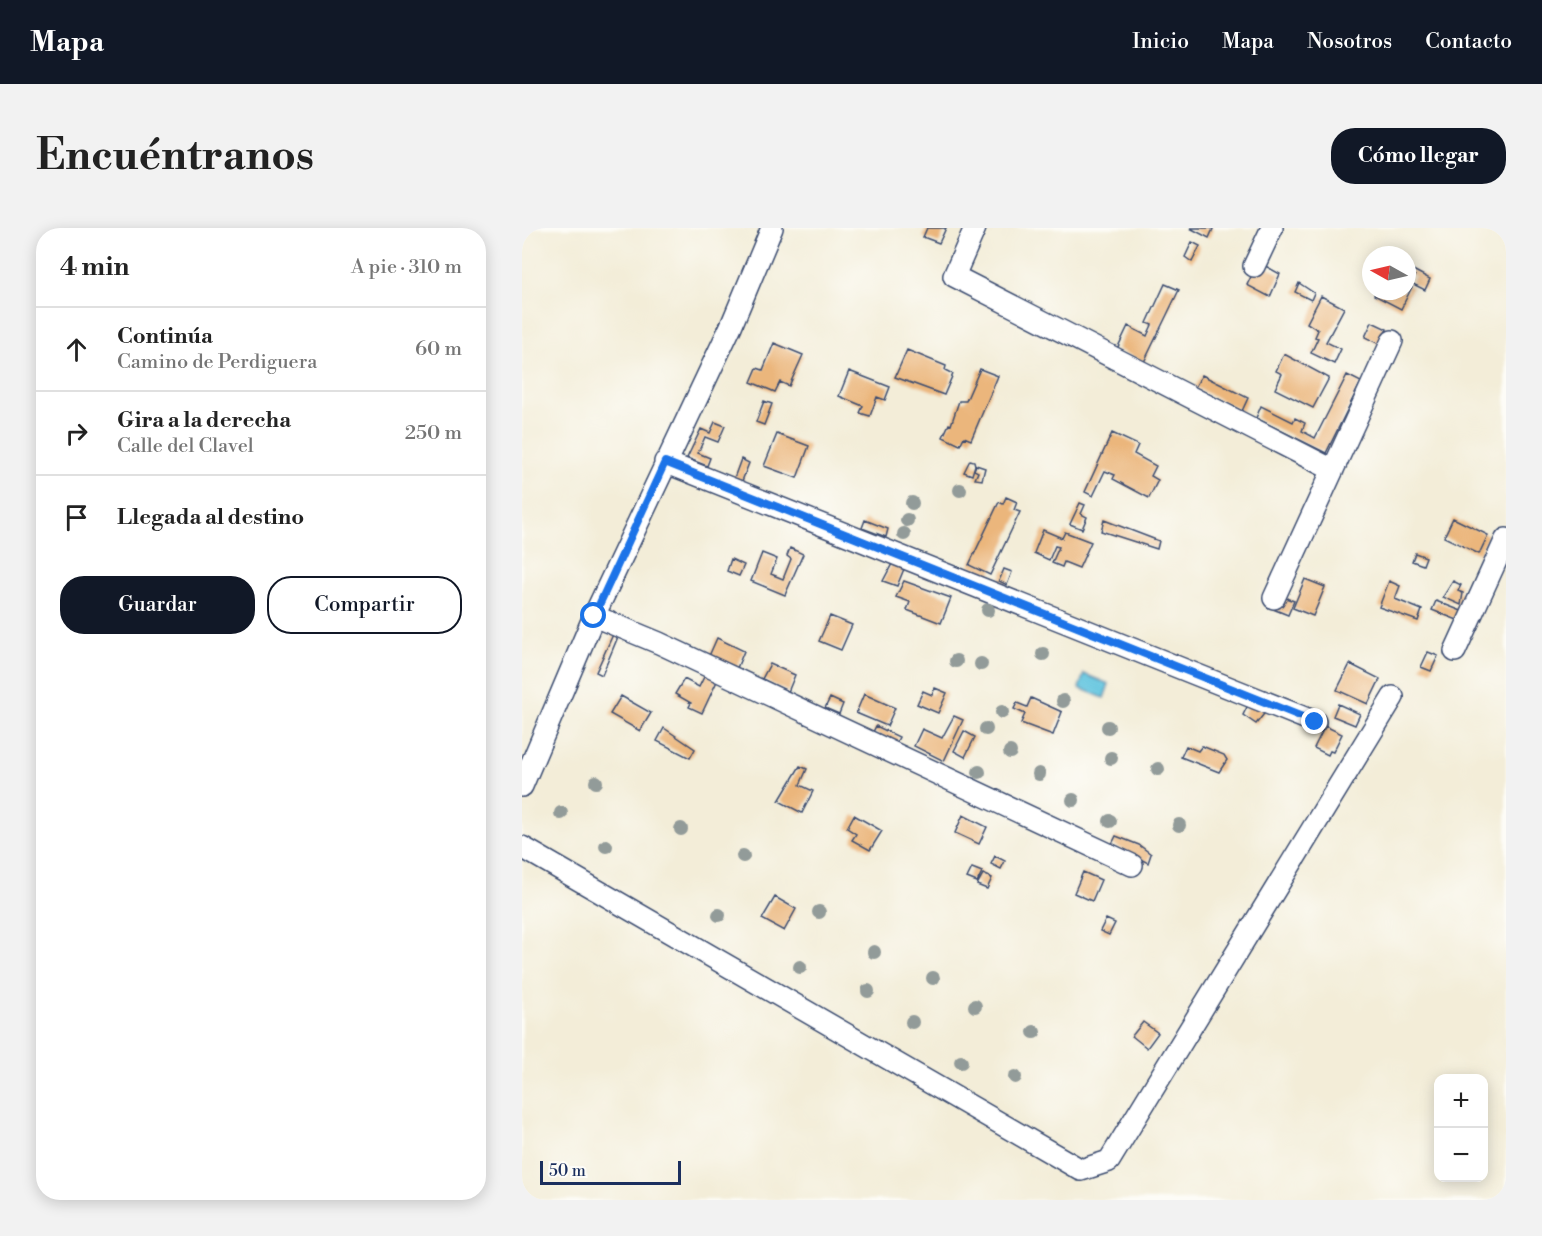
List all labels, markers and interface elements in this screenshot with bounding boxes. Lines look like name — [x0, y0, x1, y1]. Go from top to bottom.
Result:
text: Mapa — [30, 25, 104, 60]
text: Inicio — [1132, 29, 1189, 55]
text: Mapa — [1222, 29, 1274, 55]
text: Nosotros — [1307, 29, 1392, 55]
text: Contacto — [1425, 29, 1512, 55]
button: Cómo llegar — [1331, 128, 1506, 184]
text: Encuéntranos — [36, 130, 314, 183]
north arrow — [1362, 246, 1416, 300]
text: 4 min — [60, 251, 130, 283]
text: A pie · 310 m — [351, 255, 462, 280]
text: Continúa — [117, 323, 213, 350]
icon: ahead — [60, 333, 93, 366]
text: 60 m — [415, 337, 462, 362]
text: Camino de Perdiguera — [117, 350, 317, 375]
text: Gira a la derecha — [117, 407, 291, 434]
icon: right — [60, 417, 93, 450]
text: 250 m — [405, 421, 462, 446]
text: Calle del Clavel — [117, 434, 254, 459]
icon: arrive — [60, 501, 93, 534]
text: Llegada al destino — [117, 504, 304, 531]
button: Guardar — [60, 576, 255, 634]
button: Compartir — [267, 576, 462, 634]
route start — [580, 602, 606, 628]
route end — [1301, 708, 1327, 734]
map controls — [1434, 1074, 1488, 1182]
button: + — [1434, 1074, 1488, 1128]
button: − — [1434, 1128, 1488, 1182]
scale bar — [540, 1158, 681, 1186]
text: 50 m — [549, 1161, 586, 1181]

